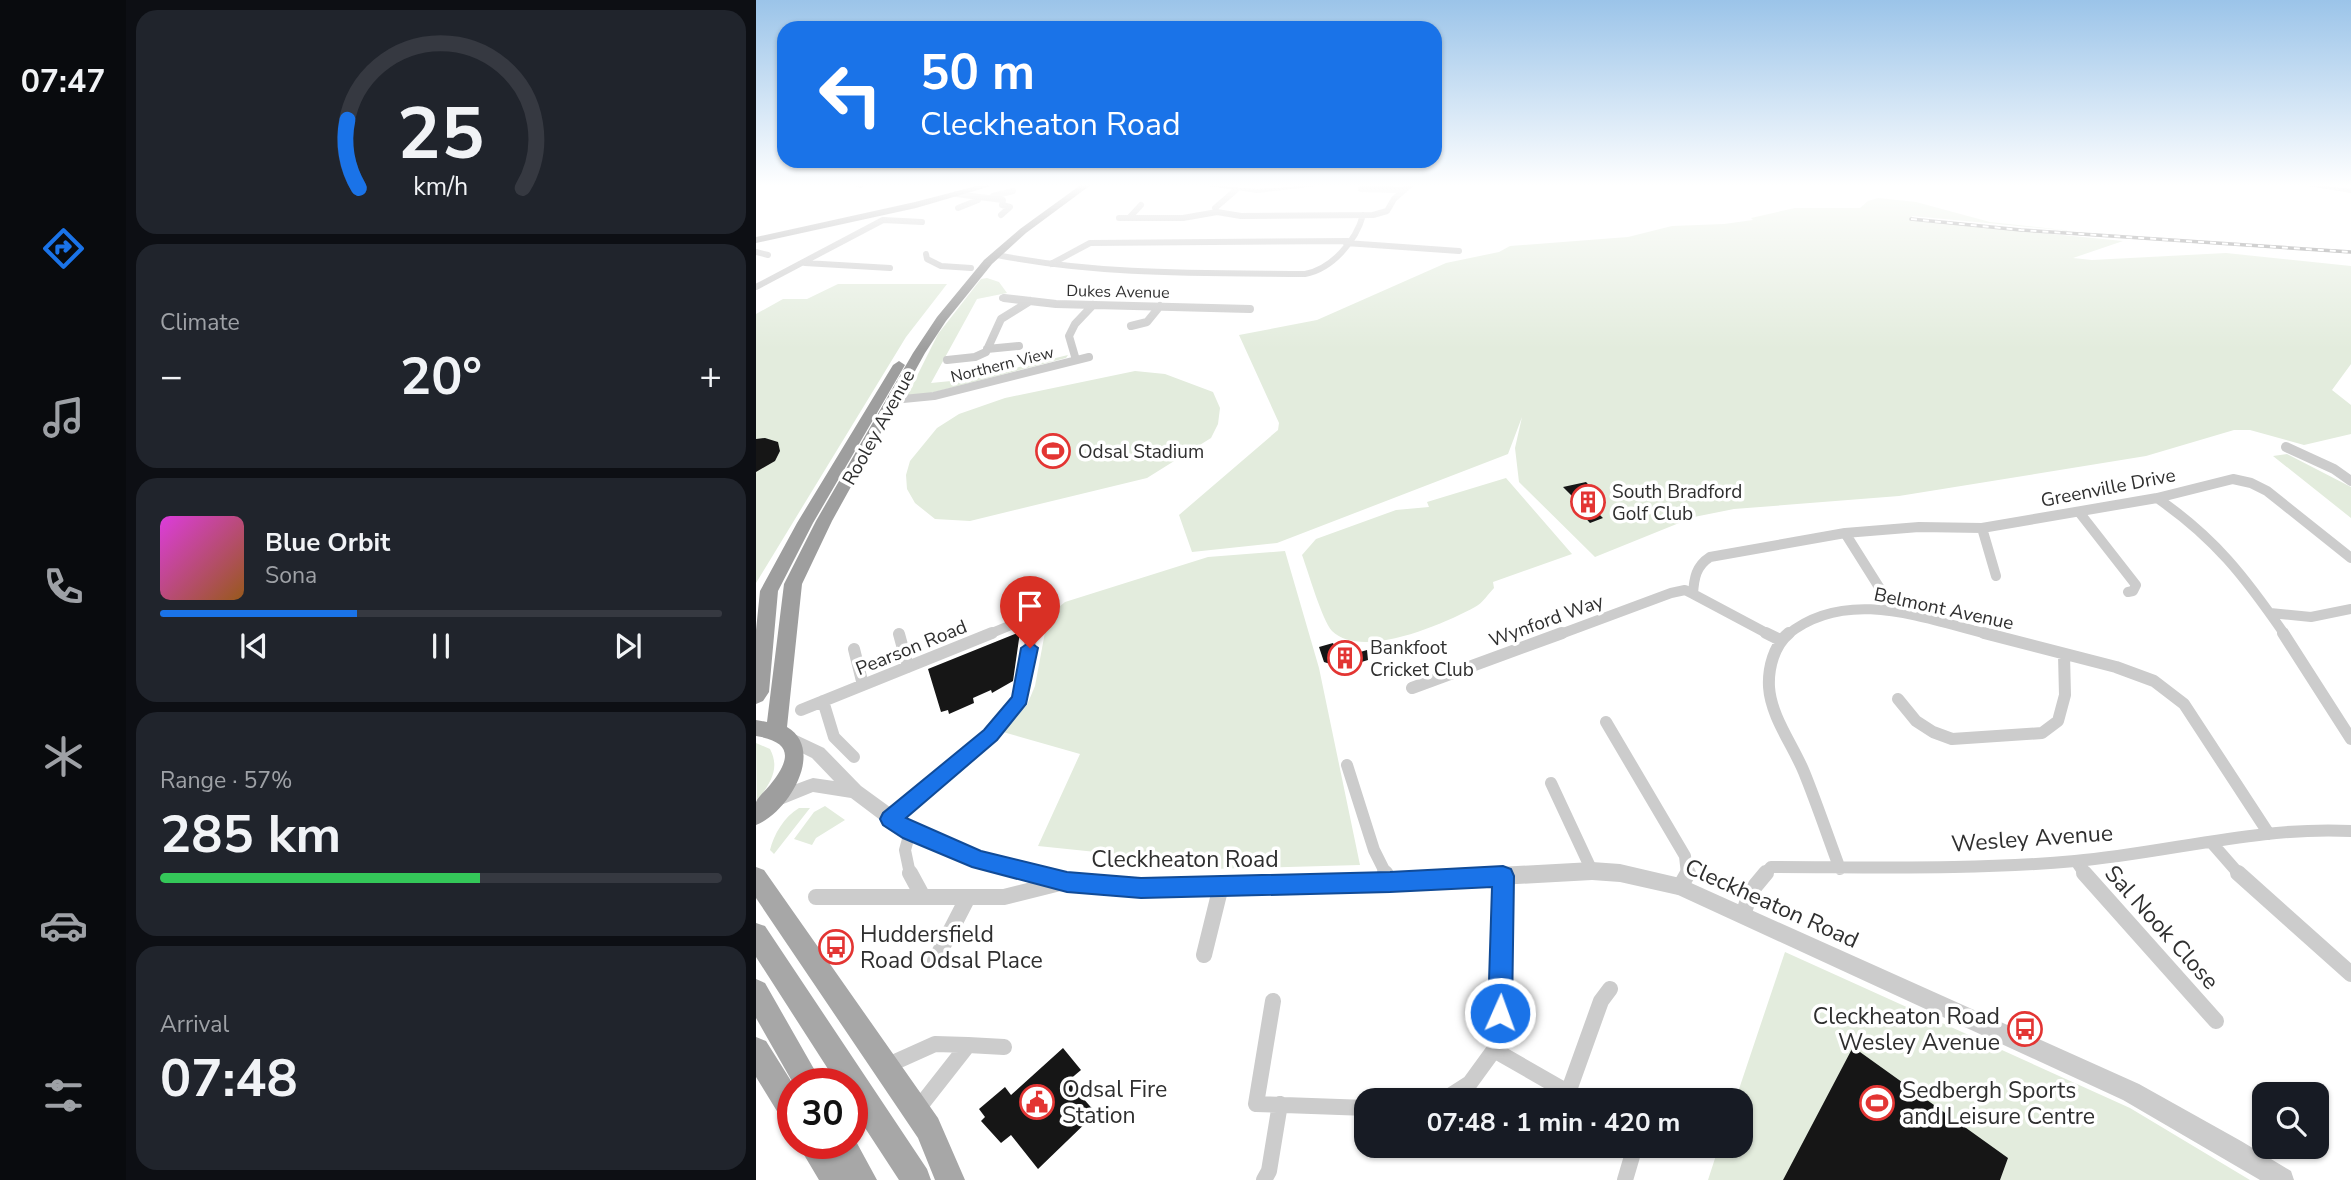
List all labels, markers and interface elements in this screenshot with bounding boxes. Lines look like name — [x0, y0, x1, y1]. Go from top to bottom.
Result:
text: 50 m — [920, 39, 1035, 106]
icon: left — [805, 49, 896, 140]
text: 07:47 — [21, 60, 105, 103]
text: 25 — [397, 84, 485, 184]
text: Cleckheaton Road — [920, 103, 1181, 146]
text: km/h — [413, 170, 469, 204]
icon: directions — [39, 224, 88, 273]
street label: Dukes Avenue — [1066, 280, 1170, 304]
text: Climate — [160, 307, 240, 338]
text: 20° — [400, 341, 482, 412]
street label: Northern View — [948, 341, 1057, 388]
text: − — [160, 351, 183, 402]
text: + — [699, 351, 722, 402]
street label: Rooley Avenue — [836, 365, 921, 490]
icon: music — [39, 393, 88, 442]
sports icon: Odsal Stadium — [1034, 432, 1072, 470]
place label: Odsal Stadium — [1078, 439, 1204, 465]
street label: Greenville Drive — [2039, 462, 2178, 514]
place label: South Bradford Golf Club — [1612, 479, 1742, 527]
building icon: South Bradford Golf Club — [1569, 483, 1607, 521]
text: Blue Orbit — [265, 525, 390, 560]
text: Sona — [265, 560, 317, 591]
icon: phone — [39, 562, 88, 611]
pin — [1000, 576, 1060, 648]
street label: Belmont Avenue — [1871, 581, 2016, 636]
icon: arrive — [1011, 587, 1049, 625]
street label: Wynford Way — [1486, 588, 1607, 654]
street label: Pearson Road — [852, 614, 971, 682]
icon: previous — [235, 627, 273, 665]
icon: pause — [422, 627, 460, 665]
icon: next — [609, 627, 647, 665]
place label: Bankfoot Cricket Club — [1370, 635, 1474, 683]
building icon: Bankfoot Cricket Club — [1326, 639, 1364, 677]
icon: climate — [39, 732, 88, 781]
text: Range · 57% — [160, 765, 292, 796]
text: 285 km — [160, 799, 341, 870]
street label: Wesley Avenue — [1950, 817, 2114, 860]
street label: Cleckheaton Road — [1091, 844, 1279, 875]
street label: Cleckheaton Road — [1680, 851, 1864, 956]
street label: Sal Nook Close — [2097, 859, 2226, 996]
icon: car — [39, 901, 88, 950]
place label: Huddersfield Road Odsal Place — [860, 919, 1043, 976]
bus stop icon: Huddersfield Road Odsal Place — [817, 928, 855, 966]
position arrow — [1463, 976, 1537, 1050]
place label: Cleckheaton Road Wesley Avenue — [1813, 1001, 2000, 1058]
text: Arrival — [160, 1009, 229, 1040]
bus stop icon: Cleckheaton Road Wesley Avenue — [2006, 1010, 2044, 1048]
text: 07:48 — [160, 1043, 298, 1114]
speed limit sign: 30 — [777, 1068, 868, 1159]
icon: filters — [39, 1071, 88, 1120]
place label: Odsal Fire Station — [1062, 1074, 1167, 1131]
place label: Sedbergh Sports and Leisure Centre — [1902, 1075, 2095, 1132]
map controls — [2252, 1082, 2329, 1159]
button: search — [2252, 1082, 2329, 1159]
public building icon: Odsal Fire Station — [1018, 1083, 1056, 1121]
sports icon: Sedbergh Sports and Leisure Centre — [1858, 1084, 1896, 1122]
text: 07:48 · 1 min · 420 m — [1427, 1105, 1680, 1140]

